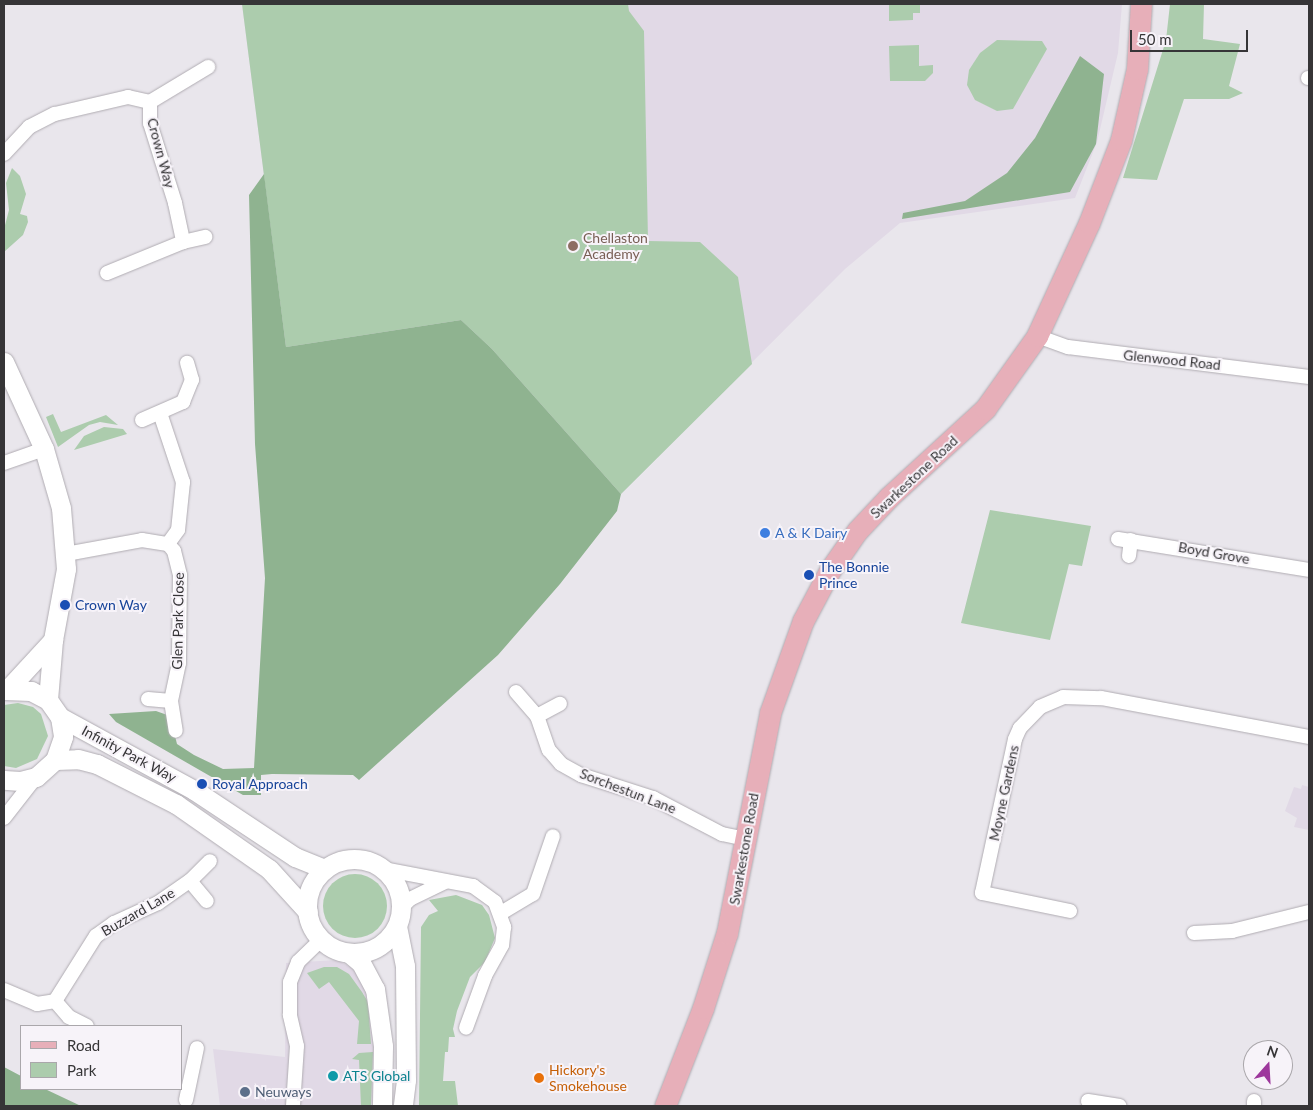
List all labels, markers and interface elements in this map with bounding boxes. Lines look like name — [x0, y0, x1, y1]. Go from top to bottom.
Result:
scale bar — [1133, 20, 1250, 52]
text: 50 m — [1138, 30, 1172, 48]
street label: Crown Way — [144, 116, 178, 190]
place label: Chellaston Academy — [583, 230, 648, 262]
marker: Chellaston Academy — [567, 240, 579, 252]
street label: Glenwood Road — [1122, 347, 1222, 373]
street label: Swarkestone Road — [867, 432, 961, 522]
place label: A & K Dairy — [775, 525, 848, 541]
marker: A & K Dairy — [759, 527, 771, 539]
street label: Boyd Grove — [1177, 538, 1251, 568]
place label: The Bonnie Prince — [819, 559, 889, 592]
marker: The Bonnie Prince — [803, 569, 815, 581]
street label: Glen Park Close — [169, 572, 187, 670]
place label: Crown Way — [75, 597, 147, 613]
marker: Crown Way — [59, 599, 71, 611]
street label: Infinity Park Way — [79, 722, 179, 786]
street label: Moyne Gardens — [986, 744, 1022, 842]
street label: Sorchestun Lane — [577, 765, 679, 817]
place label: Royal Approach — [212, 776, 308, 792]
marker: Royal Approach — [196, 778, 208, 790]
street label: Swarkestone Road — [726, 792, 762, 906]
street label: Buzzard Lane — [98, 884, 178, 940]
legend — [20, 1025, 182, 1090]
text: Road — [67, 1036, 100, 1054]
north arrow — [1243, 1040, 1293, 1090]
text: N — [1265, 1041, 1281, 1061]
text: Park — [67, 1061, 96, 1079]
place label: Hickory's Smokehouse — [549, 1062, 627, 1094]
place label: ATS Global — [343, 1068, 410, 1084]
marker: ATS Global — [327, 1070, 339, 1082]
marker: Hickory's Smokehouse — [533, 1072, 545, 1084]
place label: Neuways — [255, 1084, 312, 1100]
marker: Neuways — [239, 1086, 251, 1098]

